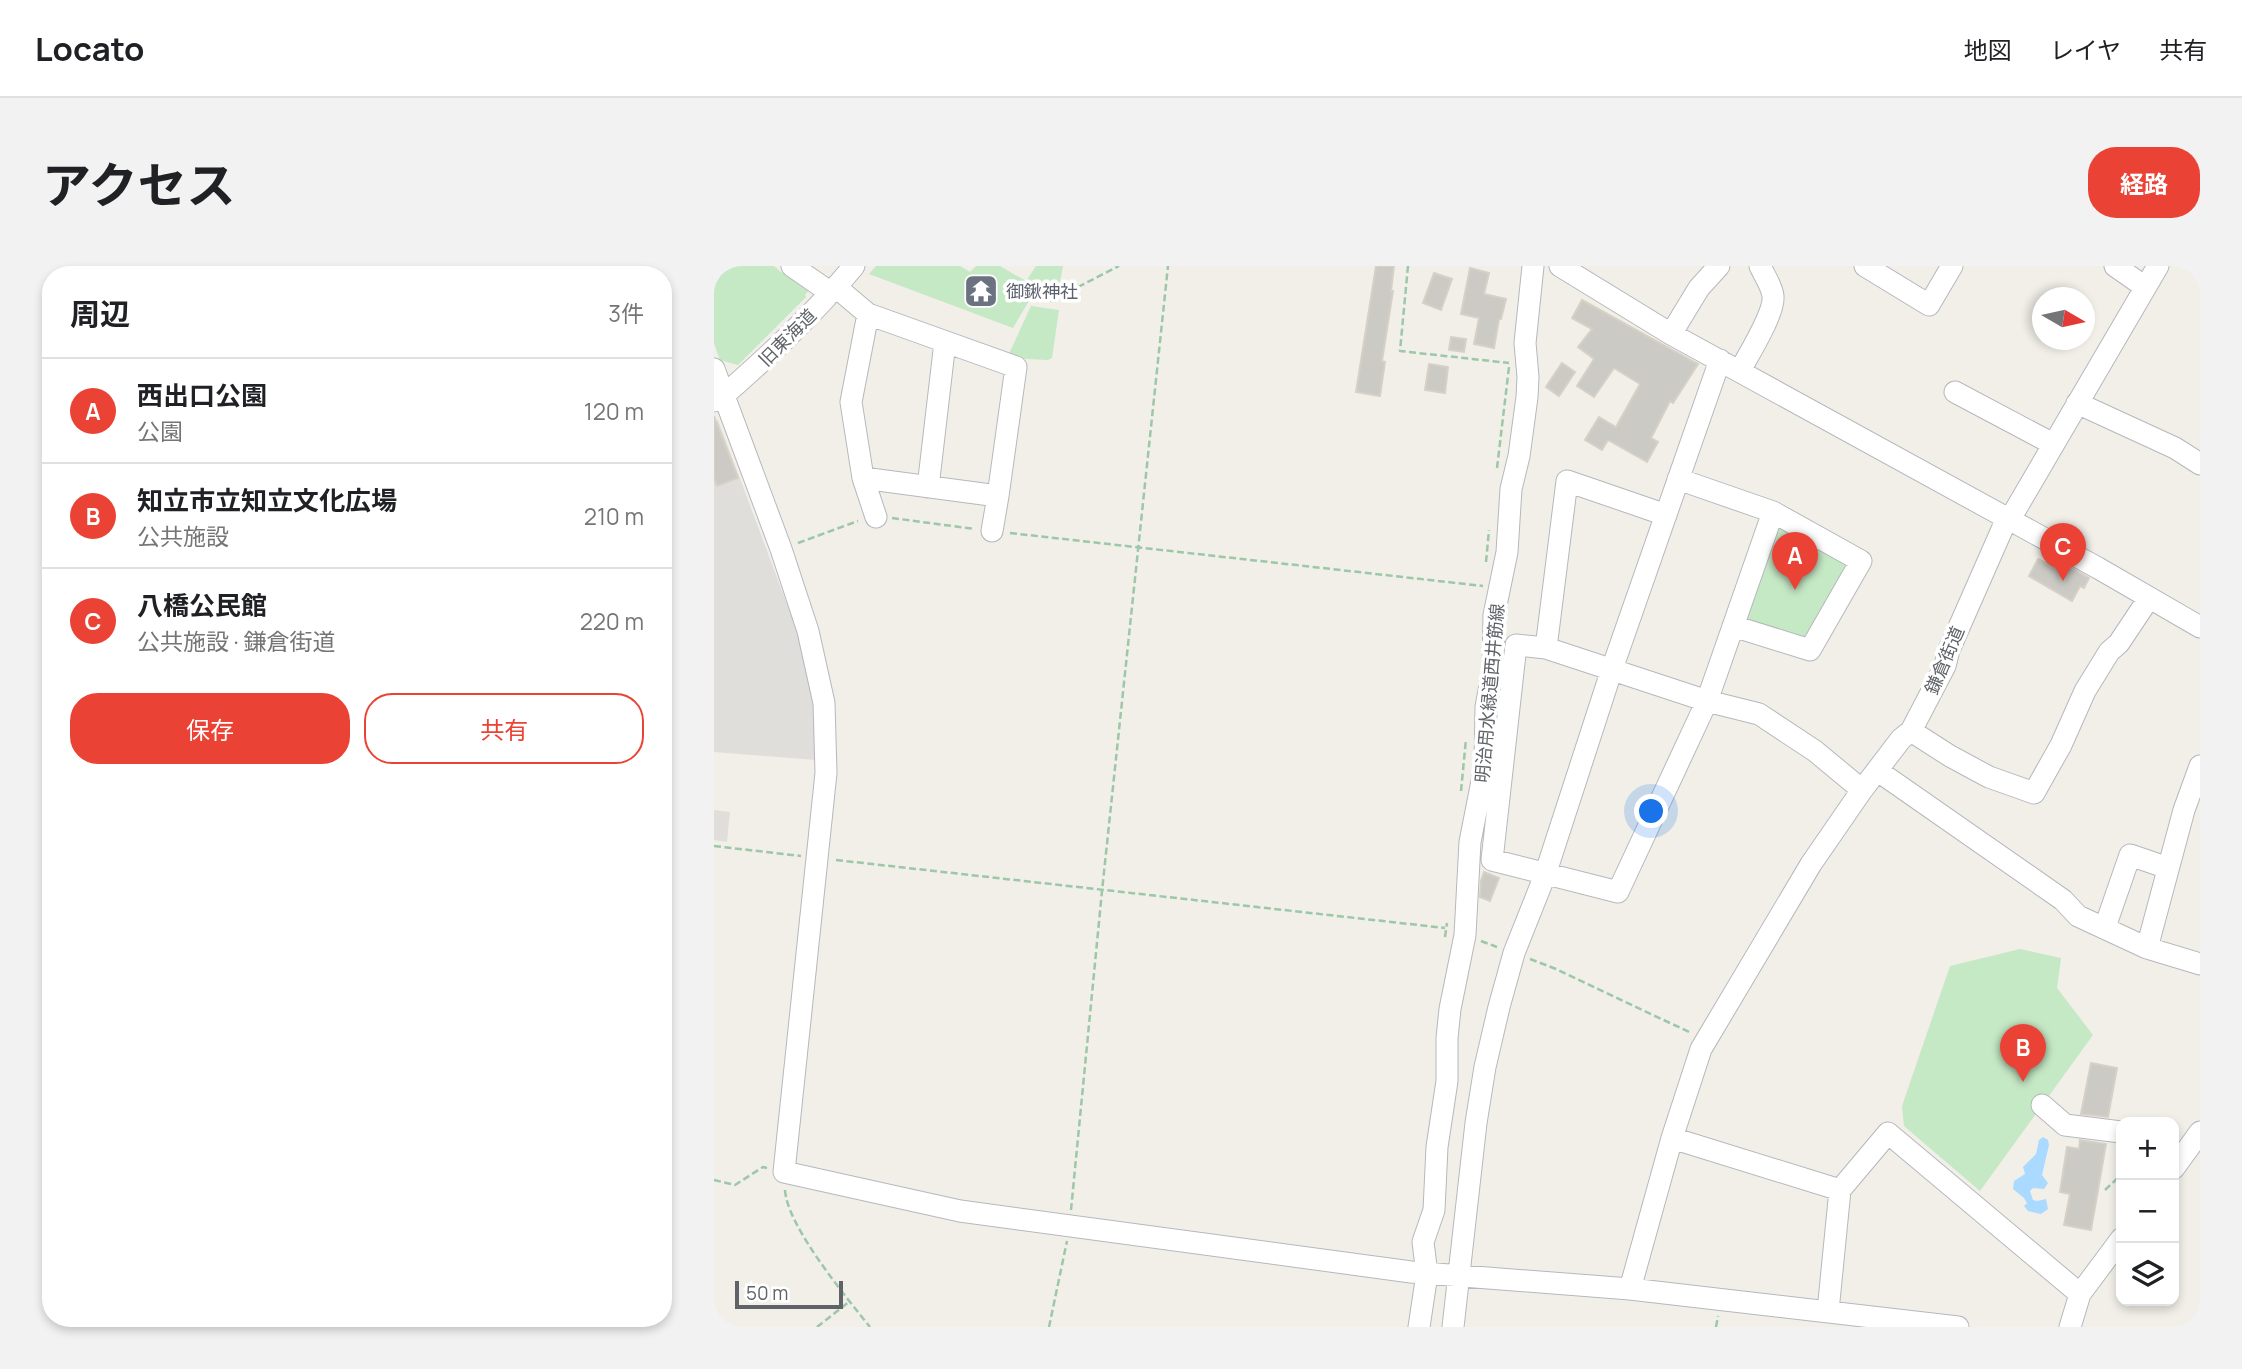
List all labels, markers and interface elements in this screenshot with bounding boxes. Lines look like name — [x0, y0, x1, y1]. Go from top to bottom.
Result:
text: Locato — [35, 26, 145, 71]
text: 地図 — [1964, 33, 2012, 66]
text: レイヤ — [2050, 33, 2121, 66]
text: 共有 — [2159, 33, 2207, 66]
button: 経路 — [2088, 147, 2200, 218]
text: アクセス — [42, 151, 236, 218]
temple icon: 御鍬神社 — [962, 272, 1000, 310]
place label: 御鍬神社 — [1006, 279, 1078, 303]
north arrow — [2032, 287, 2095, 350]
text: 周辺 — [70, 293, 130, 334]
text: 3件 — [608, 297, 644, 329]
street label: 旧東海道 — [753, 303, 821, 371]
text: 西出口公園 — [137, 377, 267, 413]
text: A — [85, 395, 101, 427]
text: 120 m — [584, 395, 644, 427]
text: 公園 — [137, 415, 183, 447]
text: 知立市立知立文化広場 — [137, 482, 397, 518]
text: B — [86, 500, 100, 532]
text: 210 m — [584, 500, 644, 532]
text: 公共施設 — [137, 520, 229, 552]
pin: C — [2040, 523, 2086, 581]
pin: A — [1772, 532, 1818, 590]
text: 八橋公民館 — [137, 587, 267, 623]
street label: 明治用水緑道西井筋線 — [1469, 602, 1509, 784]
text: C — [85, 605, 102, 637]
text: 220 m — [580, 605, 644, 637]
street label: 鎌倉街道 — [1919, 622, 1969, 698]
text: 公共施設 · 鎌倉街道 — [137, 625, 335, 657]
button: 保存 — [70, 693, 350, 764]
button: 共有 — [364, 693, 644, 764]
your location — [1634, 794, 1668, 828]
pin: B — [2000, 1024, 2046, 1082]
map controls — [2116, 1117, 2179, 1306]
button: + — [2116, 1117, 2179, 1180]
button: − — [2116, 1180, 2179, 1243]
button: layers — [2116, 1243, 2179, 1306]
scale bar — [735, 1278, 844, 1310]
text: 50 m — [746, 1280, 788, 1306]

